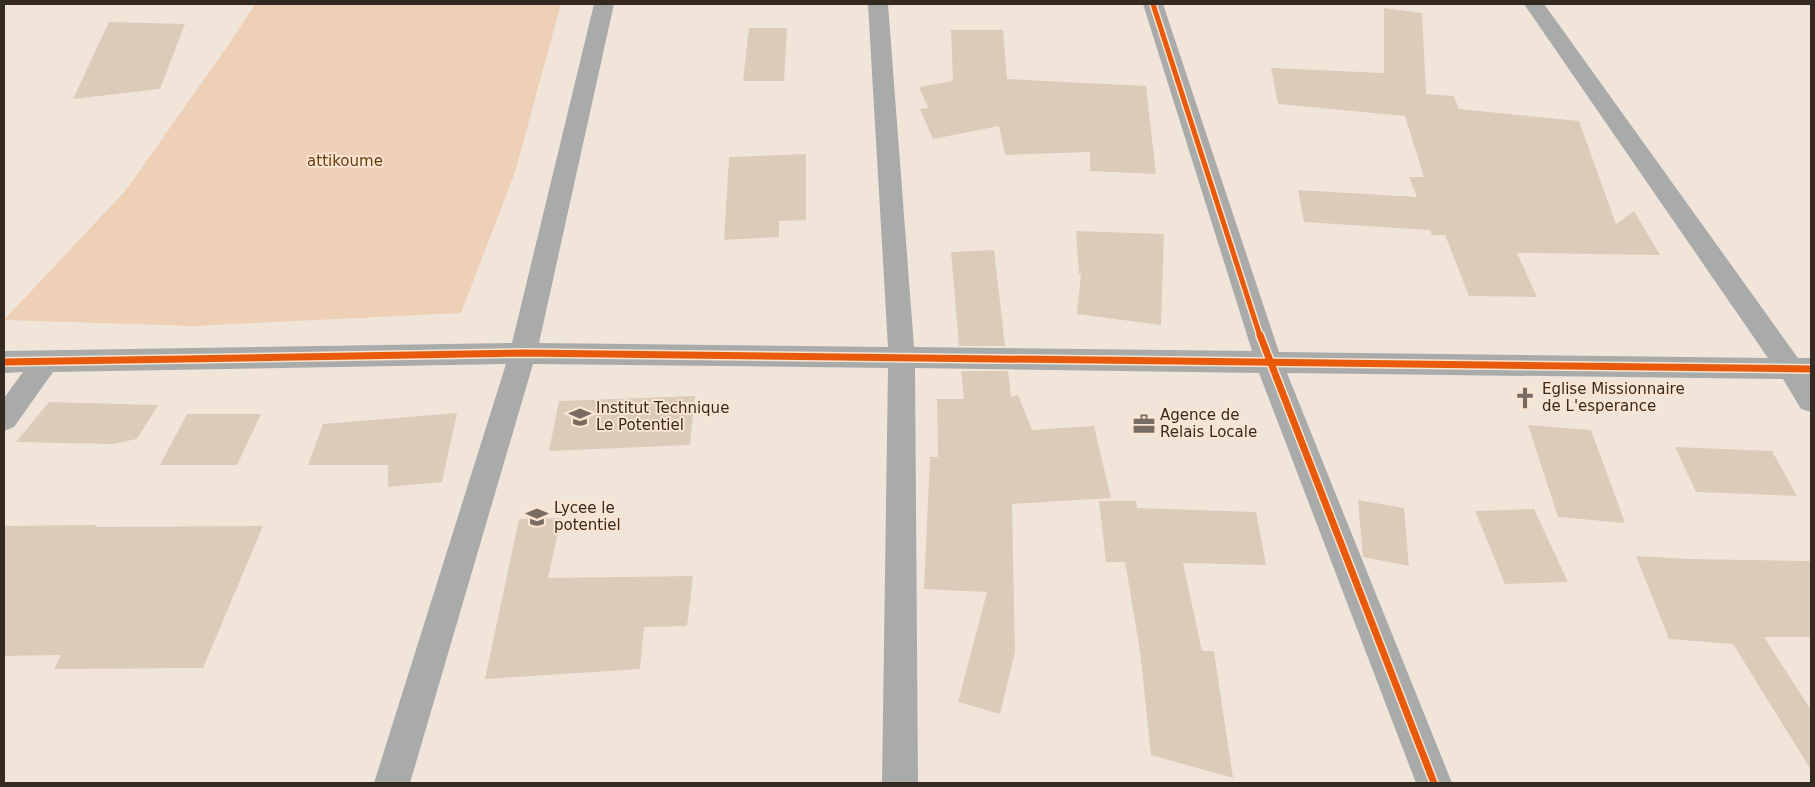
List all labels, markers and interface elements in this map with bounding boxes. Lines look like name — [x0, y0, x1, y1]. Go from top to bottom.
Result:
park label: attikoume — [307, 152, 383, 170]
place label: Eglise Missionnaire de L'esperance — [1542, 380, 1685, 415]
church icon: Eglise Missionnaire de L'esperance — [1512, 385, 1538, 411]
place label: Institut Technique Le Potentiel — [596, 399, 729, 434]
school or university icon: Institut Technique Le Potentiel — [567, 404, 593, 430]
place label: Agence de Relais Locale — [1160, 406, 1257, 441]
office icon: Agence de Relais Locale — [1131, 411, 1157, 437]
place label: Lycee le potentiel — [554, 499, 621, 534]
school or university icon: Lycee le potentiel — [524, 504, 550, 530]

